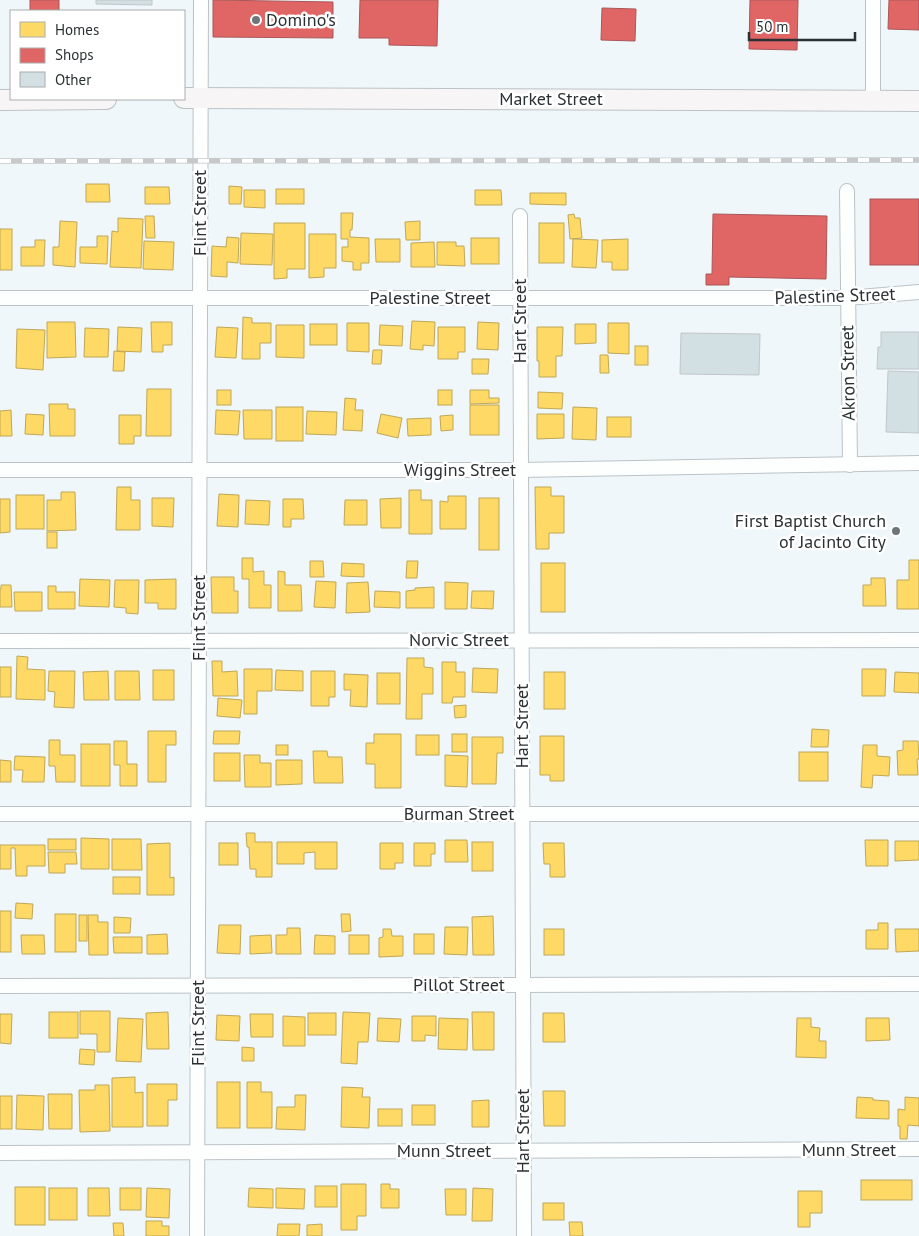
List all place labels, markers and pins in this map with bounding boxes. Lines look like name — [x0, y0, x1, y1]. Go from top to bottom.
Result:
place label: Domino's — [266, 8, 336, 31]
marker: Domino's — [250, 14, 262, 26]
place label: First Baptist Church of Jacinto City — [735, 509, 887, 553]
marker: First Baptist Church of Jacinto City — [890, 525, 902, 537]

